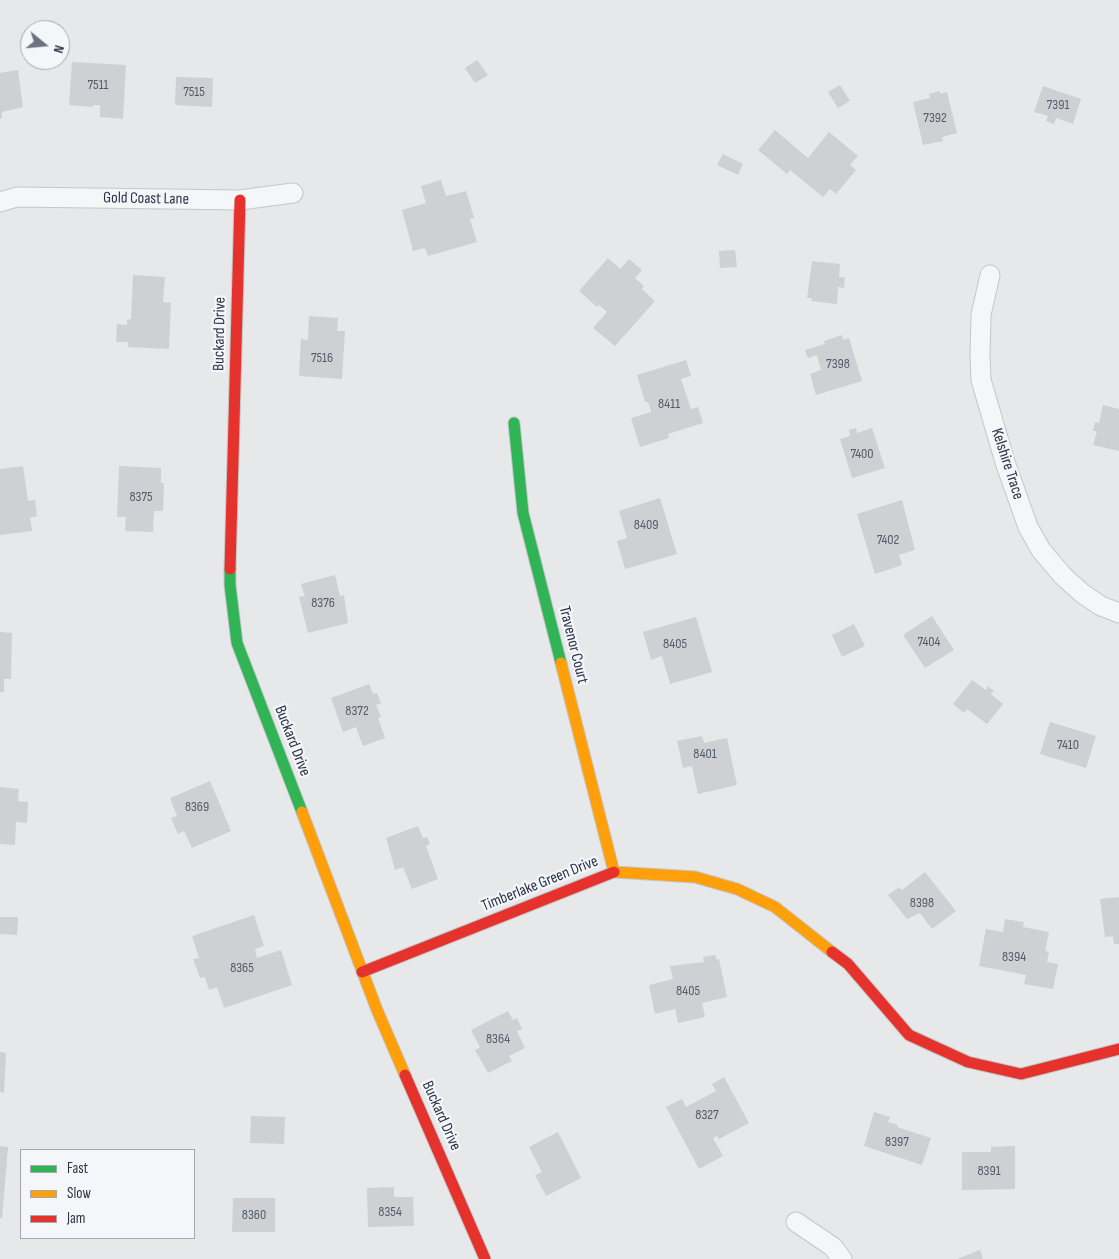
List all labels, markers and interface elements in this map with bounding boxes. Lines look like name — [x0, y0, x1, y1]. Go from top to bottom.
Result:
north arrow — [20, 20, 70, 70]
text: N — [50, 43, 68, 55]
house number: 7511 — [87, 77, 109, 93]
house number: 7515 — [183, 84, 205, 100]
house number: 7391 — [1047, 97, 1069, 113]
house number: 7392 — [923, 110, 947, 126]
street label: Gold Coast Lane — [103, 189, 189, 209]
street label: Buckard Drive — [210, 297, 230, 371]
house number: 7516 — [311, 350, 333, 366]
house number: 7398 — [826, 356, 850, 372]
house number: 8411 — [658, 396, 680, 412]
street label: Kelshire Trace — [986, 426, 1028, 502]
house number: 7400 — [850, 446, 874, 462]
house number: 8375 — [129, 489, 153, 505]
house number: 8409 — [634, 517, 658, 533]
house number: 7402 — [877, 532, 899, 548]
house number: 8376 — [311, 595, 335, 611]
street label: Travenor Court — [554, 604, 592, 686]
house number: 7404 — [918, 634, 940, 650]
house number: 8405 — [663, 636, 687, 652]
street label: Buckard Drive — [270, 703, 314, 779]
house number: 8372 — [345, 703, 369, 719]
house number: 7410 — [1057, 737, 1079, 753]
house number: 8401 — [693, 746, 717, 762]
house number: 8369 — [185, 799, 209, 815]
street label: Timberlake Green Drive — [479, 852, 601, 916]
house number: 8398 — [910, 895, 934, 911]
house number: 8394 — [1002, 949, 1026, 965]
house number: 8365 — [230, 960, 254, 976]
house number: 8405 — [676, 983, 700, 999]
house number: 8364 — [486, 1031, 510, 1047]
street label: Buckard Drive — [417, 1078, 465, 1154]
house number: 8327 — [695, 1107, 719, 1123]
house number: 8397 — [885, 1134, 909, 1150]
legend — [20, 1149, 195, 1239]
text: Fast — [67, 1159, 88, 1178]
house number: 8391 — [977, 1163, 1001, 1179]
text: Slow — [67, 1184, 91, 1203]
house number: 8354 — [378, 1204, 402, 1220]
house number: 8360 — [242, 1207, 266, 1223]
text: Jam — [67, 1209, 85, 1228]

